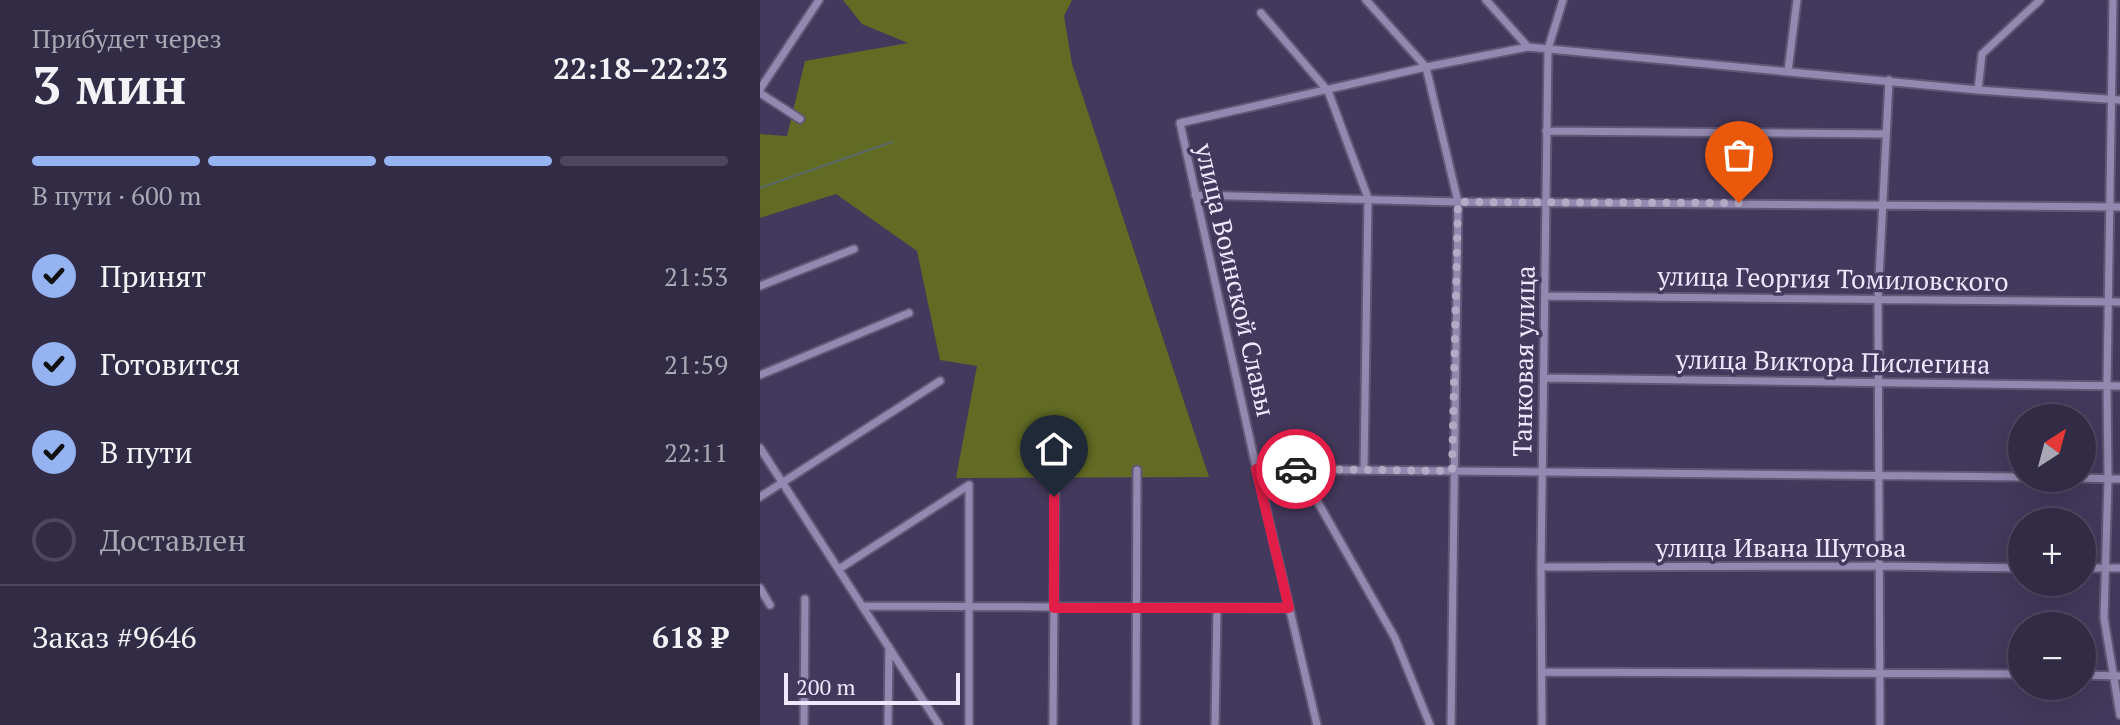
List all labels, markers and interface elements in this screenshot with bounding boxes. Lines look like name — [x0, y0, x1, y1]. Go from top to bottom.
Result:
text: Прибудет через — [32, 21, 222, 55]
text: 22:18–22:23 — [553, 48, 728, 88]
text: 3 мин — [32, 50, 186, 119]
pin — [1705, 121, 1773, 203]
icon: bag — [1717, 133, 1761, 177]
street label: улица Воинской Славы — [1188, 139, 1284, 420]
text: В пути · 600 m — [32, 178, 201, 212]
icon: check — [32, 254, 76, 298]
text: Принят — [100, 256, 206, 296]
street label: улица Георгия Томиловского — [1656, 258, 2009, 298]
text: 21:53 — [664, 259, 728, 293]
street label: Танковая улица — [1504, 265, 1542, 457]
street label: улица Виктора Пислегина — [1674, 341, 1991, 381]
icon: check — [32, 342, 76, 386]
text: Готовится — [100, 344, 240, 384]
text: 21:59 — [664, 347, 728, 381]
north arrow — [2008, 404, 2096, 492]
map controls — [2008, 404, 2096, 700]
pin — [1020, 415, 1088, 497]
icon: home — [1032, 427, 1076, 471]
courier — [1256, 429, 1336, 509]
icon: check — [32, 430, 76, 474]
text: В пути — [100, 432, 193, 472]
text: 22:11 — [664, 435, 728, 469]
icon: car — [1274, 447, 1318, 491]
button: + — [2008, 508, 2096, 596]
text: Доставлен — [100, 520, 246, 560]
street label: улица Ивана Шутова — [1655, 530, 1906, 564]
button: − — [2008, 612, 2096, 700]
text: Заказ #9646 — [32, 617, 197, 657]
text: 618 ₽ — [652, 617, 728, 657]
scale bar — [784, 669, 960, 705]
text: 200 m — [796, 672, 856, 701]

